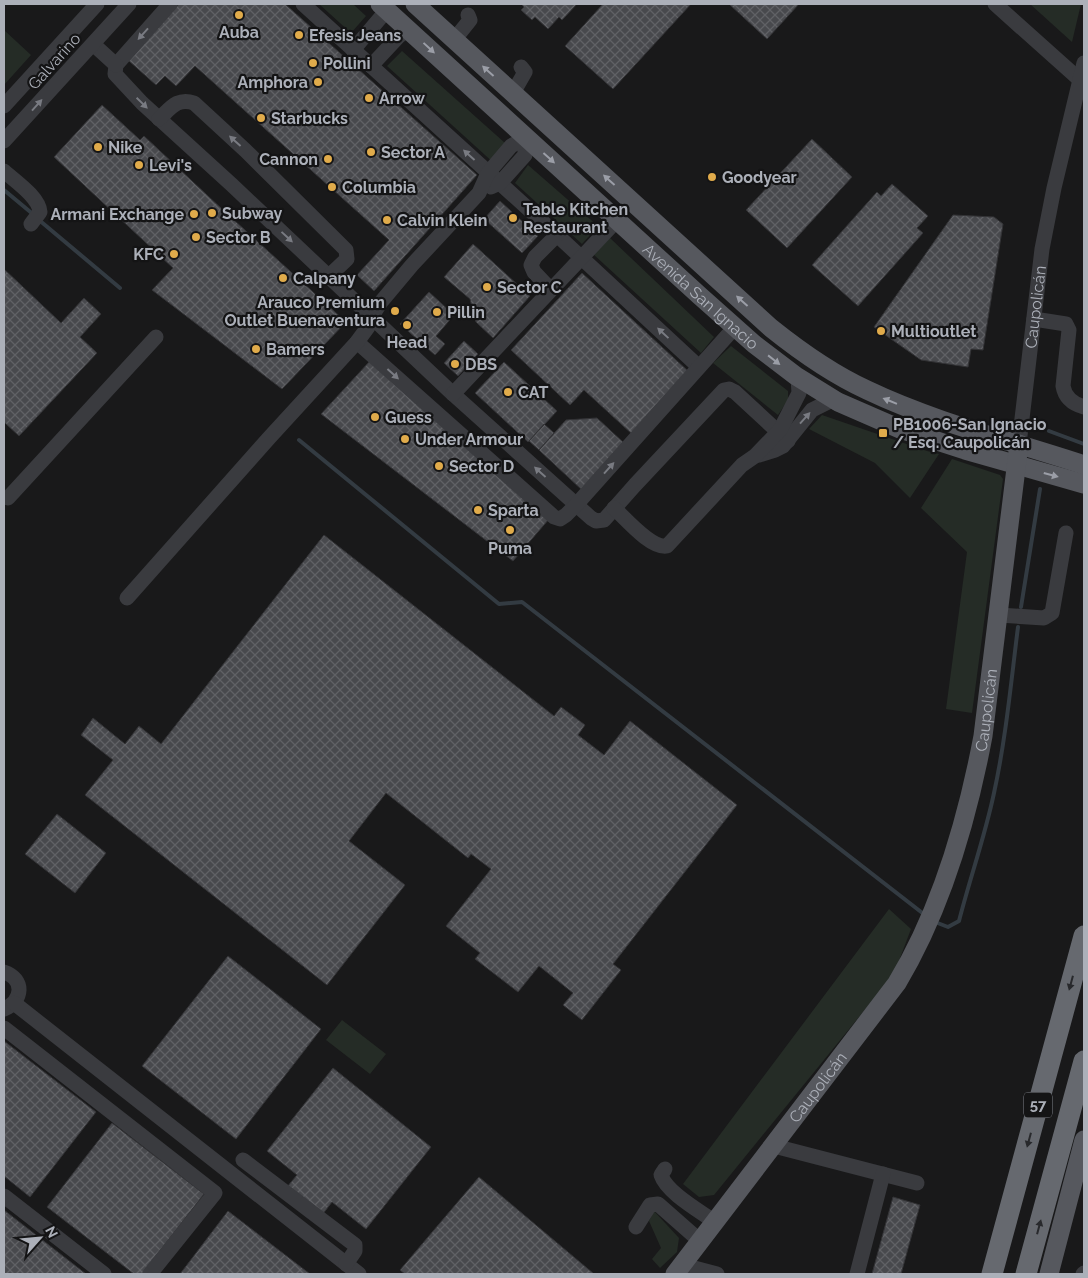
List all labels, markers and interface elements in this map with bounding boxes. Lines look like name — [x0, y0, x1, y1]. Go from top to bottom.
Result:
marker: Auba — [233, 9, 245, 21]
place label: Auba — [219, 23, 259, 42]
place label: Efesis Jeans — [309, 26, 401, 45]
one-way arrow — [137, 28, 149, 40]
street label: Galvarino — [24, 29, 85, 93]
marker: Efesis Jeans — [293, 29, 305, 41]
one-way arrow — [423, 42, 435, 54]
place label: Pollini — [323, 54, 370, 73]
marker: Pollini — [307, 57, 319, 69]
one-way arrow — [483, 65, 495, 77]
place label: Amphora — [238, 73, 308, 92]
marker: Amphora — [312, 76, 324, 88]
place label: Arrow — [379, 89, 425, 108]
marker: Arrow — [363, 92, 375, 104]
one-way arrow — [136, 97, 148, 109]
one-way arrow — [31, 100, 43, 112]
place label: Starbucks — [271, 109, 348, 128]
marker: Starbucks — [255, 112, 267, 124]
one-way arrow — [230, 135, 242, 147]
place label: Nike — [108, 138, 143, 157]
marker: Nike — [92, 141, 104, 153]
place label: Sector A — [381, 143, 445, 162]
marker: Sector A — [365, 146, 377, 158]
one-way arrow — [464, 149, 476, 161]
place label: Cannon — [259, 150, 318, 169]
one-way arrow — [543, 152, 555, 164]
marker: Cannon — [322, 153, 334, 165]
place label: Levi's — [149, 156, 192, 175]
marker: Levi's — [133, 159, 145, 171]
place label: Goodyear — [722, 168, 797, 187]
marker: Goodyear — [706, 171, 718, 183]
one-way arrow — [603, 174, 615, 186]
place label: Columbia — [342, 178, 416, 197]
marker: Columbia — [326, 181, 338, 193]
place label: Table Kitchen Restaurant — [523, 200, 628, 237]
place label: Subway — [222, 204, 283, 223]
place label: Armani Exchange — [50, 205, 184, 224]
marker: Subway — [206, 207, 218, 219]
marker: Armani Exchange — [188, 208, 200, 220]
place label: Calvin Klein — [397, 211, 487, 230]
marker: Table Kitchen Restaurant — [507, 212, 519, 224]
marker: Calvin Klein — [381, 214, 393, 226]
place label: Sector B — [206, 228, 271, 247]
marker: Sector B — [190, 231, 202, 243]
one-way arrow — [281, 231, 293, 243]
street label: Avenida San Ignacio — [639, 240, 762, 354]
place label: KFC — [133, 245, 164, 264]
marker: KFC — [168, 248, 180, 260]
street label: Caupolicán — [1021, 265, 1050, 350]
place label: Calpany — [293, 269, 356, 288]
marker: Calpany — [277, 272, 289, 284]
place label: Sector C — [497, 278, 562, 297]
marker: Sector C — [481, 281, 493, 293]
place label: Arauco Premium Outlet Buenaventura — [224, 293, 385, 330]
one-way arrow — [736, 295, 748, 307]
place label: Pillin — [447, 303, 485, 322]
marker: Arauco Premium Outlet Buenaventura — [389, 305, 401, 317]
marker: Pillin — [431, 306, 443, 318]
marker: Head — [401, 319, 413, 331]
place label: Multioutlet — [891, 322, 976, 341]
marker: Multioutlet — [875, 325, 887, 337]
one-way arrow — [657, 327, 669, 339]
place label: Head — [387, 333, 427, 352]
place label: Bamers — [266, 340, 325, 359]
marker: Bamers — [250, 343, 262, 355]
place label: DBS — [465, 355, 497, 374]
one-way arrow — [767, 355, 781, 365]
marker: DBS — [449, 358, 461, 370]
one-way arrow — [387, 369, 400, 380]
place label: CAT — [518, 383, 549, 402]
marker: CAT — [502, 386, 514, 398]
one-way arrow — [883, 396, 897, 404]
place label: Guess — [385, 408, 432, 427]
marker: Guess — [369, 411, 381, 423]
one-way arrow — [799, 412, 811, 424]
place label: PB1006-San Ignacio / Esq. Caupolicán — [893, 415, 1047, 452]
marker: PB1006-San Ignacio / Esq. Caupolicán — [877, 427, 889, 439]
place label: Under Armour — [415, 430, 523, 449]
marker: Under Armour — [399, 433, 411, 445]
place label: Sector D — [449, 457, 514, 476]
marker: Sector D — [433, 460, 445, 472]
one-way arrow — [603, 462, 614, 475]
one-way arrow — [534, 466, 546, 478]
one-way arrow — [1043, 472, 1058, 480]
place label: Sparta — [488, 501, 539, 520]
marker: Sparta — [472, 504, 484, 516]
marker: Puma — [504, 524, 516, 536]
place label: Puma — [488, 539, 532, 558]
street label: Caupolicán — [971, 668, 1001, 753]
one-way arrow — [1067, 976, 1075, 991]
street label: Caupolicán — [785, 1049, 851, 1126]
road number: 57 — [1024, 1092, 1052, 1118]
one-way arrow — [1024, 1133, 1032, 1148]
north arrow — [15, 1213, 65, 1263]
one-way arrow — [1035, 1220, 1043, 1235]
text: N — [42, 1224, 61, 1240]

